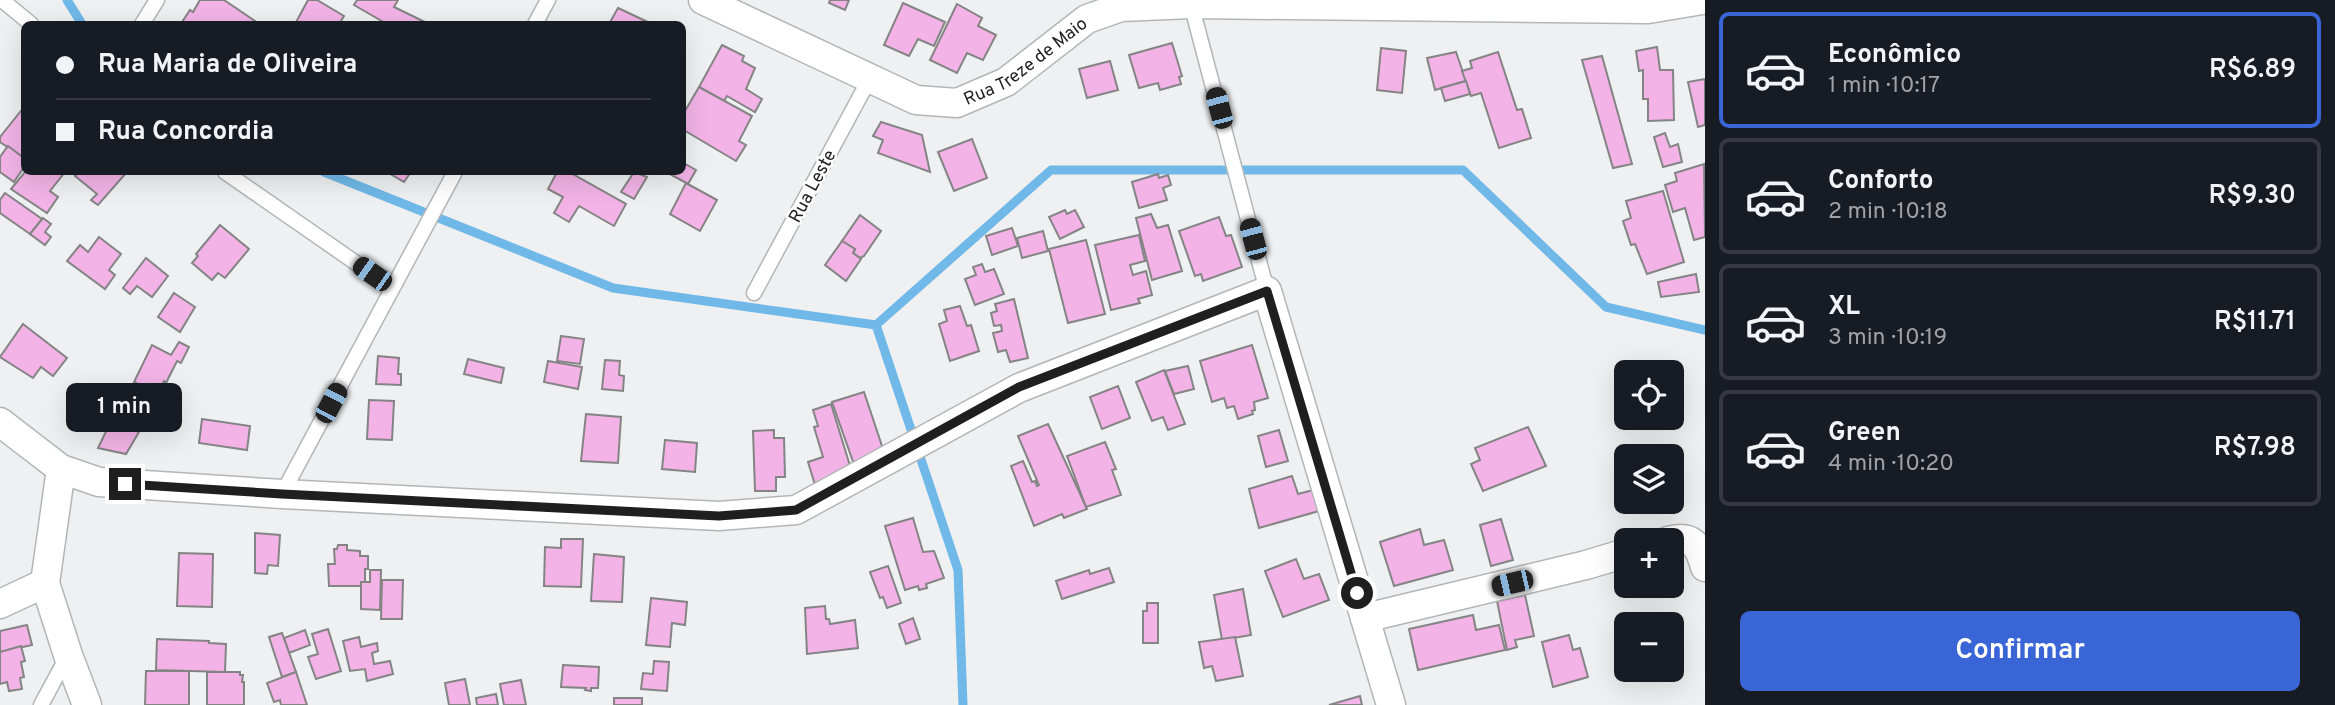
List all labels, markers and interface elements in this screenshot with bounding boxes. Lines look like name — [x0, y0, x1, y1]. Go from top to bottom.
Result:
street label: Rua Treze de Maio — [961, 13, 1093, 112]
icon: car — [1744, 39, 1807, 102]
text: Econômico — [1828, 39, 1961, 72]
text: Rua Maria de Oliveira — [98, 49, 357, 82]
text: R$6.89 — [2209, 54, 2296, 87]
text: 1 min · 10:17 — [1828, 72, 1940, 101]
car — [1204, 85, 1235, 131]
text: Rua Concordia — [98, 116, 274, 149]
street label: Rua Leste — [784, 146, 842, 227]
icon: car — [1744, 165, 1807, 228]
text: Conforto — [1828, 165, 1934, 198]
text: R$9.30 — [2209, 180, 2296, 213]
text: 2 min · 10:18 — [1828, 198, 1948, 227]
car — [1238, 216, 1269, 262]
car — [349, 253, 396, 295]
icon: car — [1744, 291, 1807, 354]
text: XL — [1828, 291, 1860, 324]
text: R$11.71 — [2214, 306, 2296, 339]
text: 3 min · 10:19 — [1828, 324, 1947, 353]
map controls — [1614, 360, 1684, 682]
button: locate — [1614, 360, 1684, 430]
car — [312, 380, 351, 426]
callout: 1 min — [67, 382, 183, 432]
text: 1 min — [97, 393, 151, 422]
icon: car — [1744, 417, 1807, 480]
text: Green — [1828, 417, 1901, 450]
text: R$7.98 — [2214, 432, 2296, 465]
button: layers — [1614, 444, 1684, 514]
text: 4 min · 10:20 — [1828, 450, 1954, 479]
route end — [109, 468, 141, 500]
button: + — [1614, 528, 1684, 598]
car — [1490, 568, 1535, 598]
route start — [1341, 577, 1373, 609]
button: Confirmar — [1740, 611, 2300, 691]
button: − — [1614, 612, 1684, 682]

